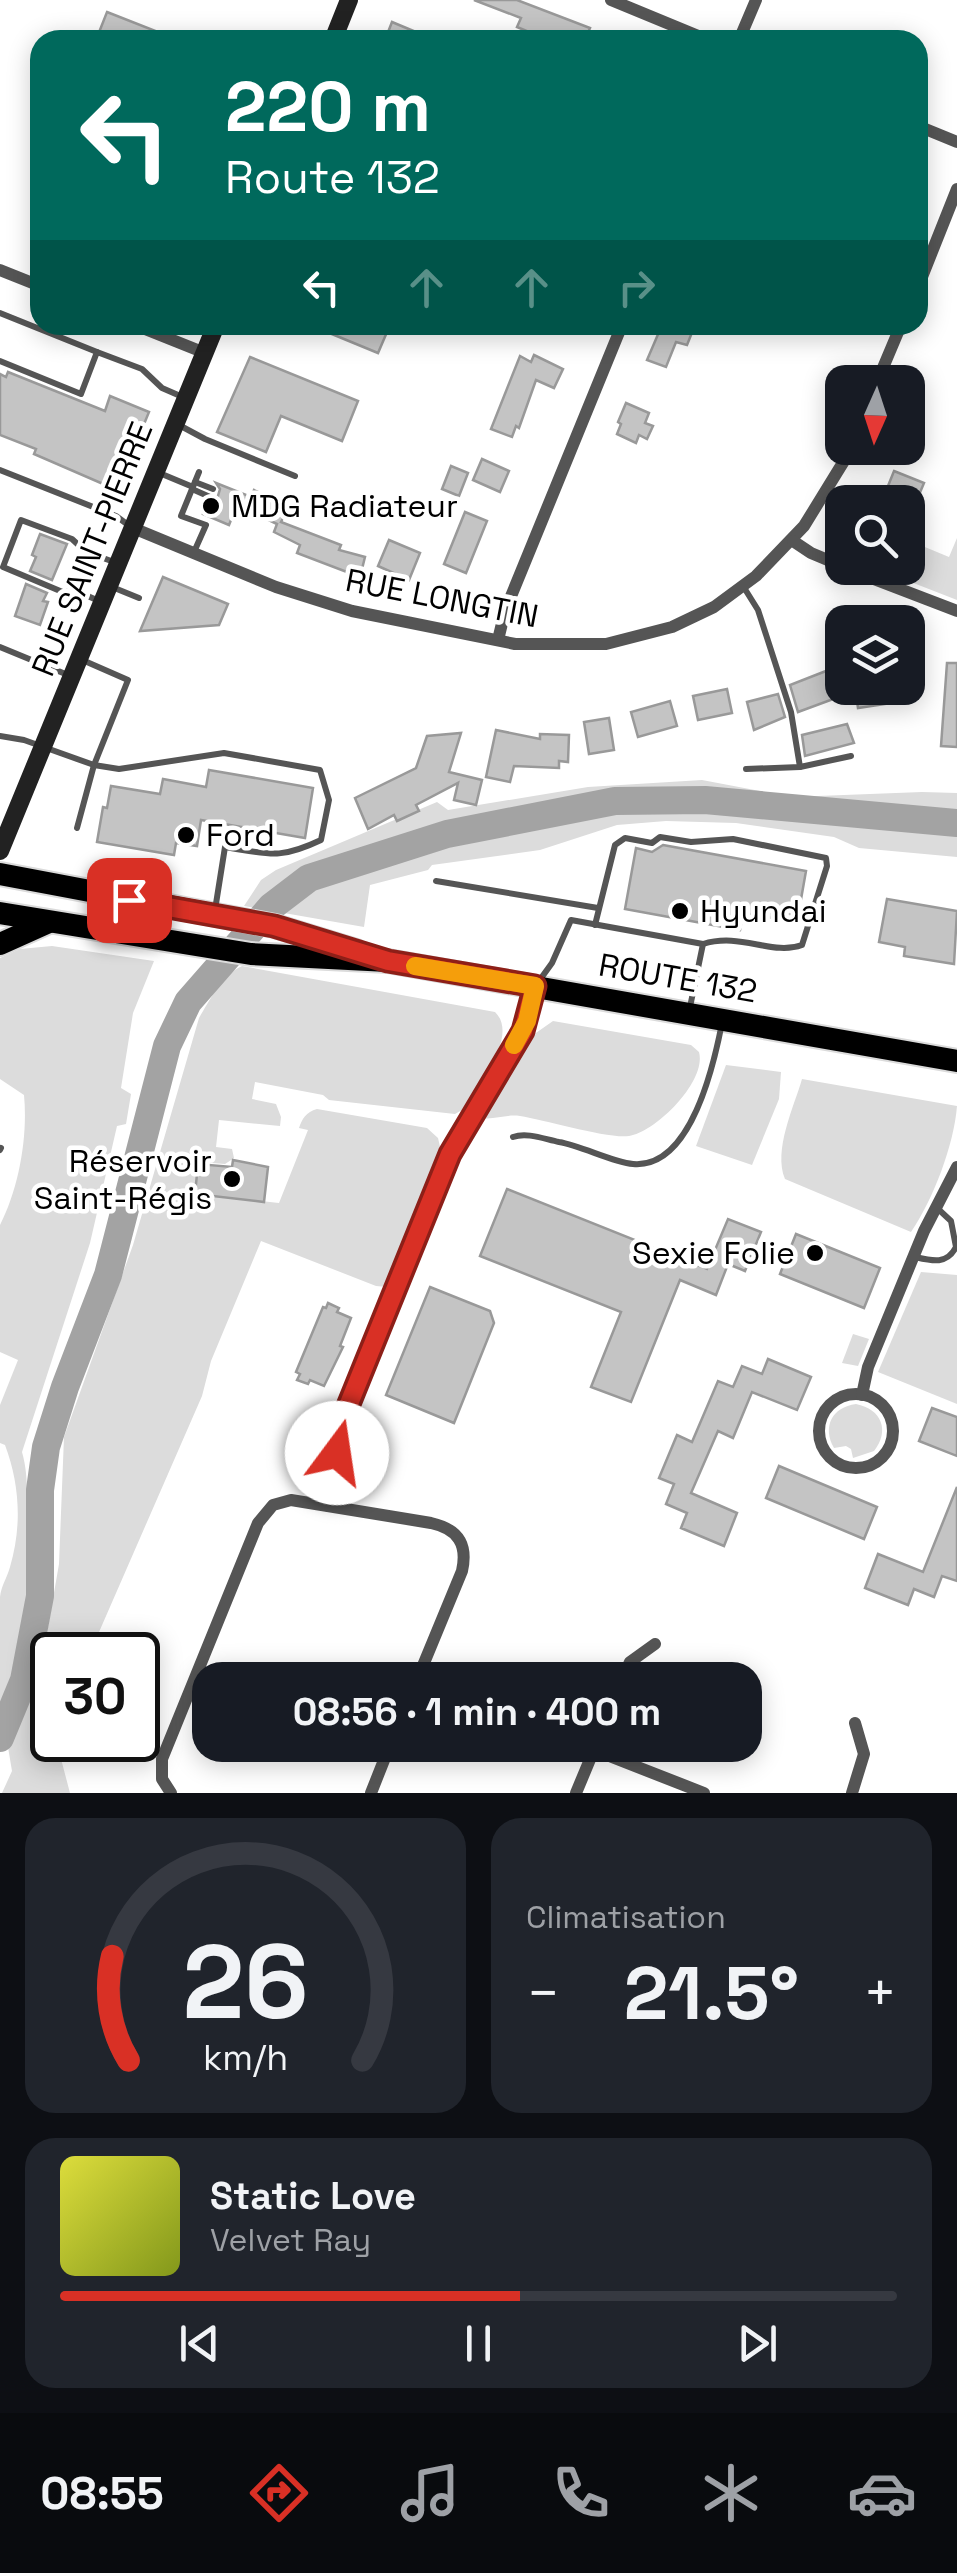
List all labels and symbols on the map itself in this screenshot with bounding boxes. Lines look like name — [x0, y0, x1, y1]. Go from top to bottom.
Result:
north arrow — [825, 365, 925, 465]
street label: RUE SAINT-PIERRE — [23, 416, 161, 682]
place label: MDG Radiateur — [231, 486, 458, 526]
marker: MDG Radiateur — [200, 495, 222, 517]
street label: RUE LONGTIN — [342, 560, 542, 636]
place label: Ford — [206, 815, 275, 855]
marker: Ford — [175, 824, 197, 846]
pin — [87, 858, 172, 943]
place label: Hyundai — [700, 891, 827, 931]
marker: Hyundai — [669, 900, 691, 922]
street label: ROUTE 132 — [596, 944, 760, 1012]
place label: Réservoir Saint-Régis — [34, 1141, 212, 1218]
marker: Réservoir Saint-Régis — [221, 1168, 243, 1190]
place label: Sexie Folie — [632, 1233, 795, 1273]
marker: Sexie Folie — [804, 1242, 826, 1264]
position arrow — [285, 1401, 389, 1505]
speed limit sign: 30 — [30, 1632, 160, 1762]

